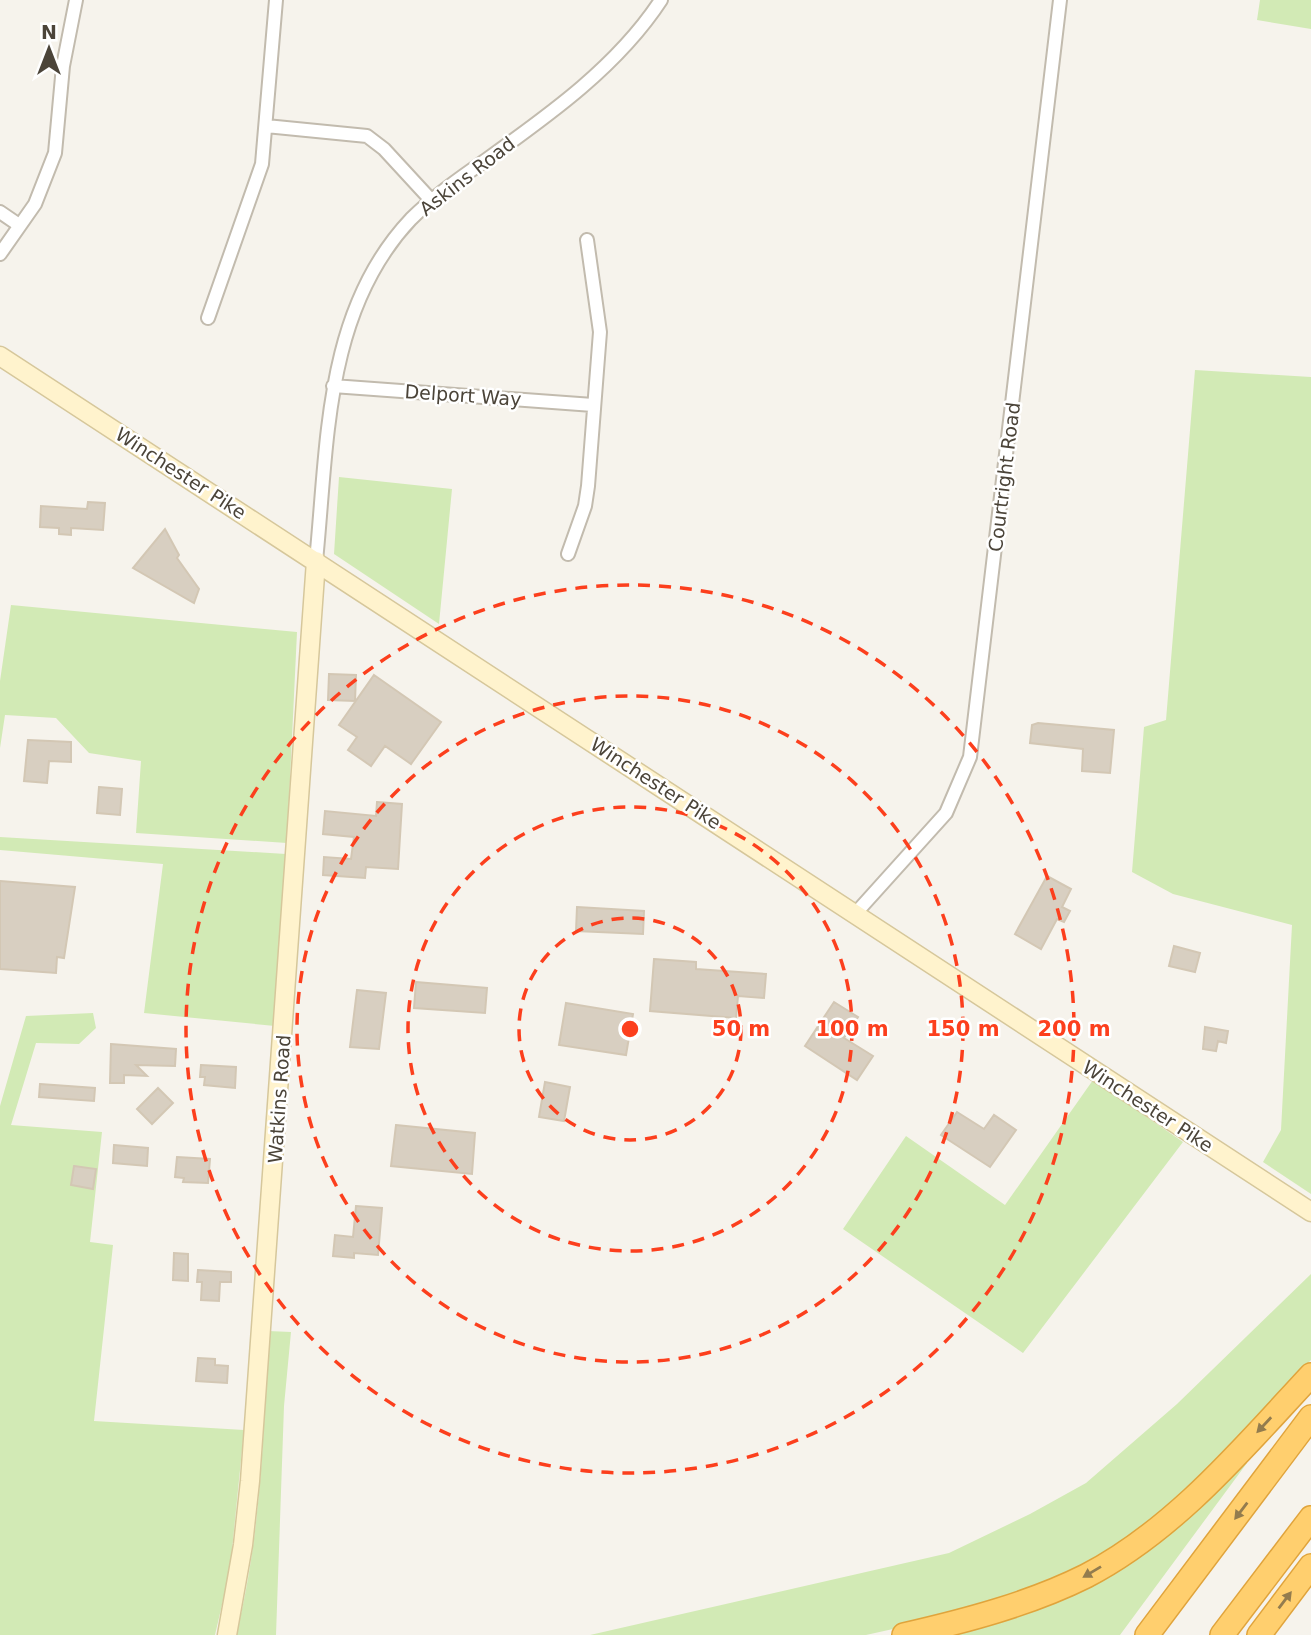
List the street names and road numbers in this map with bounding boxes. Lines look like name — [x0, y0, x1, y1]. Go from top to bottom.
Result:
street label: Askins Road — [415, 132, 519, 220]
street label: Delport Way — [404, 380, 522, 410]
street label: Courtright Road — [984, 401, 1024, 553]
street label: Winchester Pike — [112, 423, 250, 523]
street label: Winchester Pike — [587, 733, 725, 833]
street label: Watkins Road — [264, 1034, 294, 1164]
street label: Winchester Pike — [1079, 1056, 1217, 1156]

